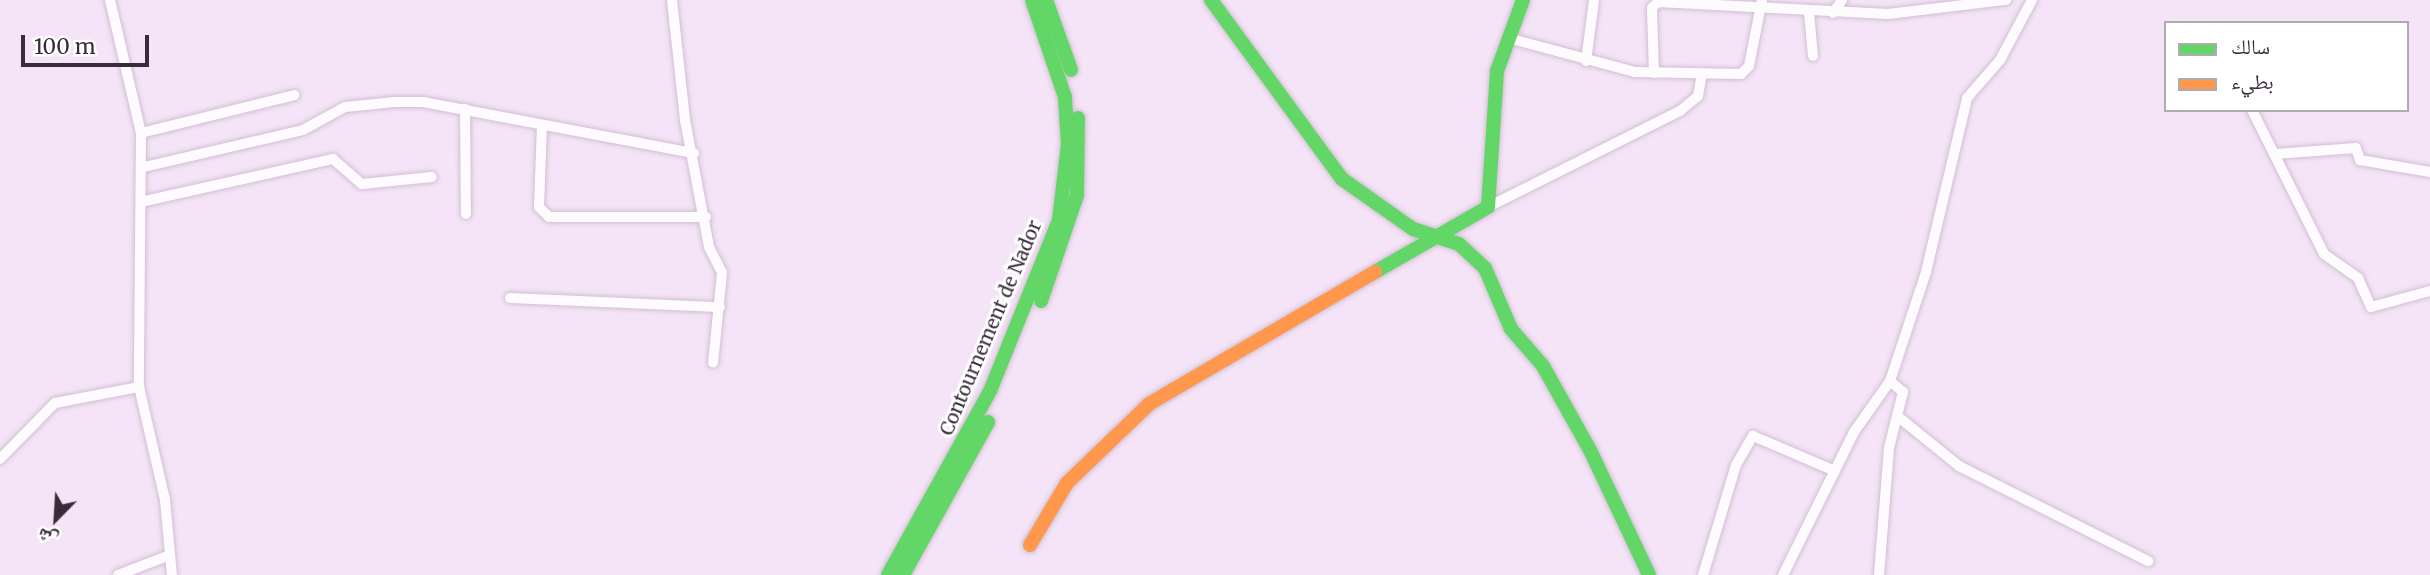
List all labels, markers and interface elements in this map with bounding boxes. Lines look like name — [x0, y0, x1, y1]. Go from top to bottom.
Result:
scale bar — [24, 21, 152, 65]
legend — [2164, 21, 2409, 112]
text: 100 m — [34, 33, 96, 60]
text: سالك — [2231, 33, 2270, 60]
text: بطيء — [2231, 68, 2274, 95]
street label: Contournement de Nador — [935, 217, 1047, 439]
north arrow — [21, 484, 91, 554]
text: ش — [33, 523, 62, 553]

